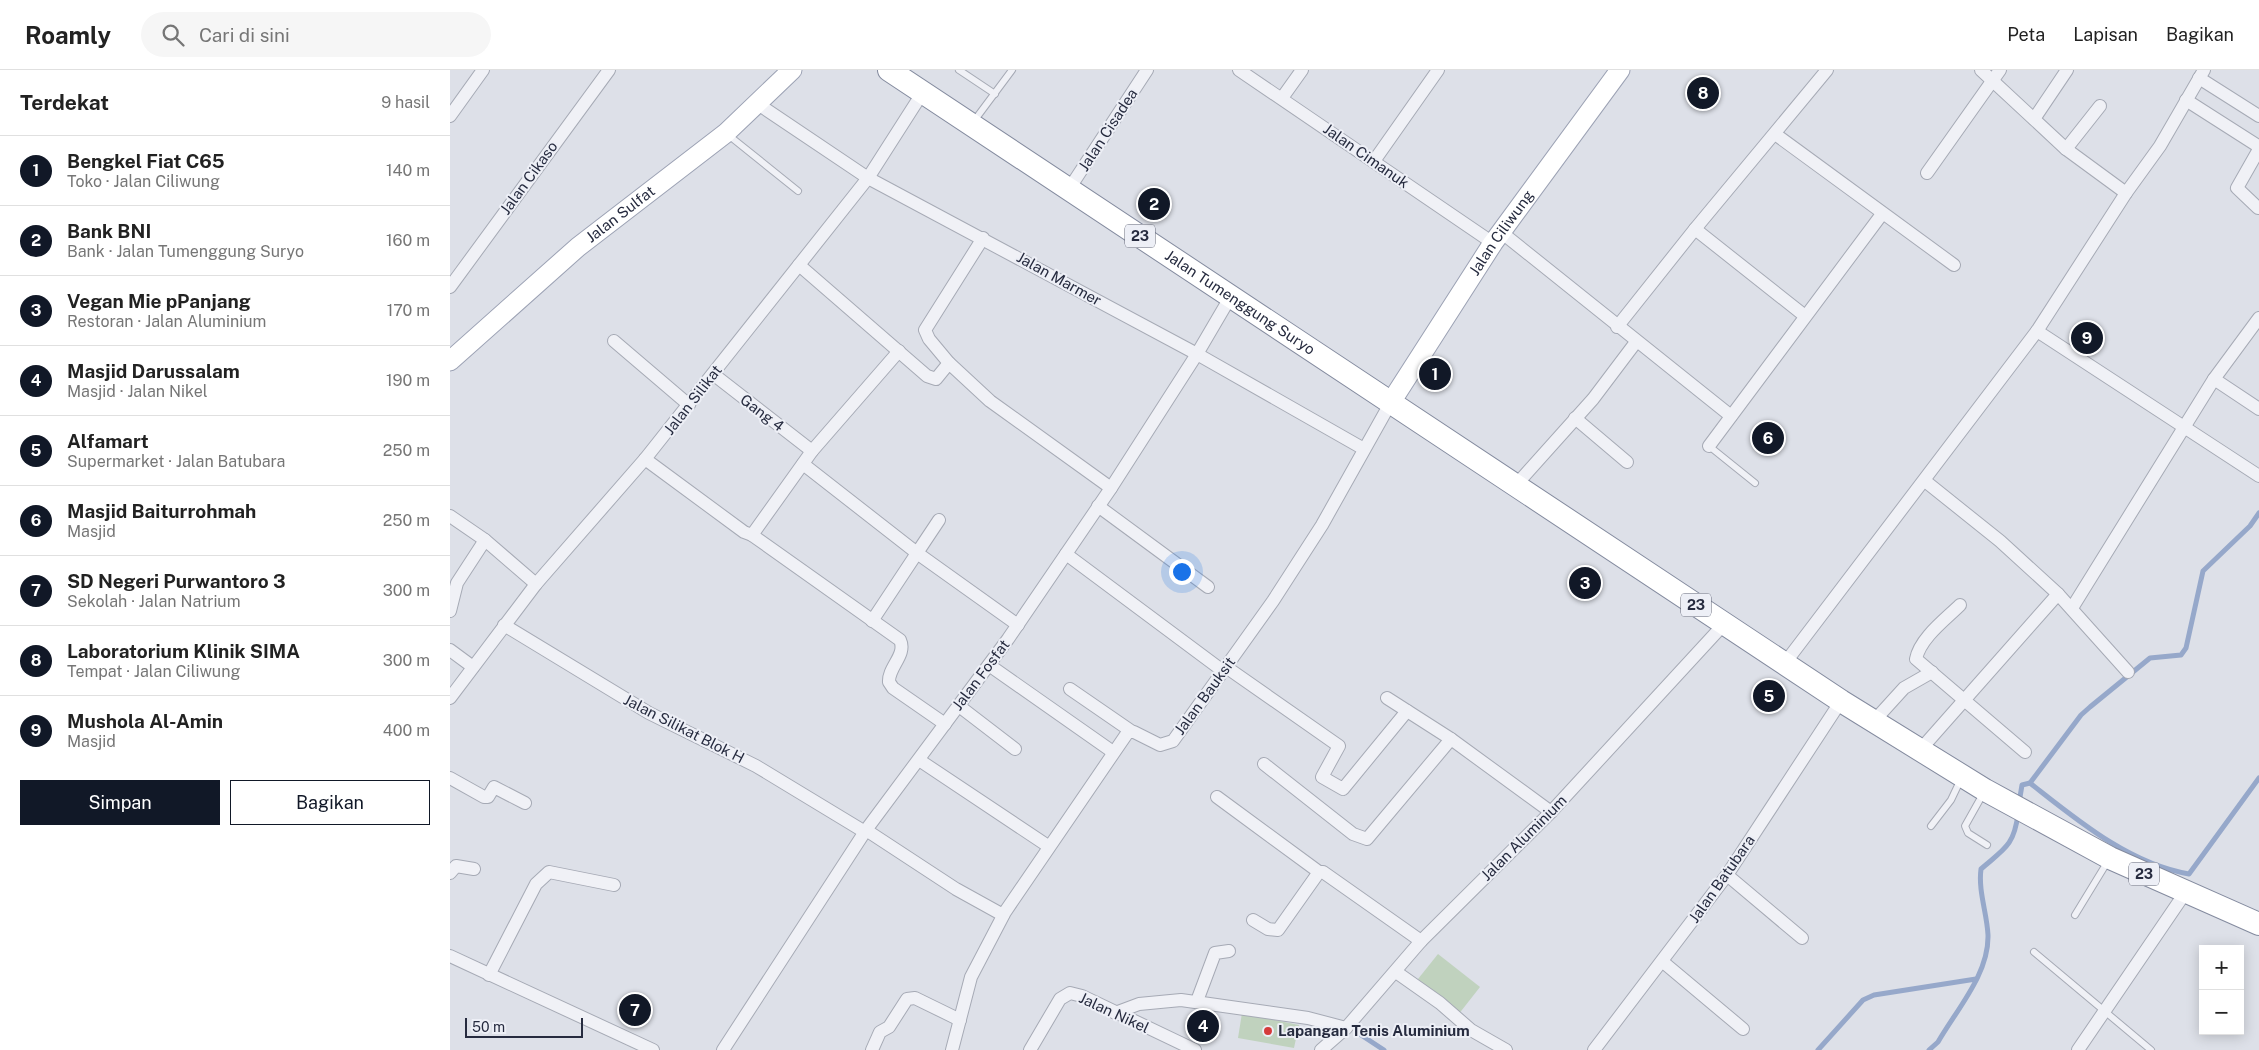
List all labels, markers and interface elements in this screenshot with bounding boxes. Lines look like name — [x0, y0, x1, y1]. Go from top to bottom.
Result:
search box — [141, 12, 491, 57]
text: Roamly — [25, 21, 111, 49]
icon: search — [159, 21, 187, 49]
text: Cari di sini — [199, 24, 290, 46]
text: Peta — [2007, 24, 2045, 45]
text: Lapisan — [2073, 24, 2138, 45]
text: Bagikan — [2166, 24, 2234, 45]
pin: 8 — [1687, 74, 1719, 112]
street label: Jalan Cisadea — [1075, 85, 1141, 174]
text: Terdekat — [20, 90, 109, 115]
text: 9 hasil — [381, 93, 430, 112]
street label: Jalan Cimanuk — [1320, 120, 1412, 191]
street label: Jalan Cikaso — [496, 138, 561, 217]
text: Bengkel Fiat C65 — [67, 150, 225, 172]
text: 1 — [33, 161, 39, 180]
text: 140 m — [386, 161, 430, 180]
text: Toko · Jalan Ciliwung — [67, 172, 220, 191]
street label: Jalan Sulfat — [582, 182, 658, 246]
pin: 2 — [1138, 185, 1170, 223]
street label: Jalan Ciliwung — [1465, 187, 1537, 278]
text: Bank BNI — [67, 220, 151, 242]
road number: 23 — [1125, 224, 1155, 248]
text: 2 — [31, 231, 41, 250]
text: 160 m — [386, 231, 430, 250]
text: Bank · Jalan Tumenggung Suryo — [67, 242, 304, 261]
street label: Jalan Tumenggung Suryo — [1162, 246, 1318, 358]
street label: Jalan Marmer — [1014, 248, 1105, 309]
text: Vegan Mie pPanjang — [67, 290, 251, 312]
text: 3 — [31, 301, 41, 320]
text: 170 m — [387, 301, 430, 320]
text: Restoran · Jalan Aluminium — [67, 312, 266, 331]
pin: 9 — [2071, 319, 2103, 357]
pin: 1 — [1419, 355, 1451, 393]
text: Masjid Darussalam — [67, 360, 240, 382]
street label: Jalan Silikat — [660, 361, 725, 438]
text: 4 — [31, 371, 41, 390]
text: 190 m — [386, 371, 430, 390]
text: Masjid · Jalan Nikel — [67, 382, 208, 401]
street label: Gang 4 — [737, 391, 788, 435]
pin: 6 — [1752, 419, 1784, 457]
text: Alfamart — [67, 430, 149, 452]
text: 5 — [31, 441, 41, 460]
text: 250 m — [383, 441, 430, 460]
text: Supermarket · Jalan Batubara — [67, 452, 285, 471]
text: Masjid Baiturrohmah — [67, 500, 256, 522]
text: 6 — [31, 511, 41, 530]
text: 250 m — [383, 511, 430, 530]
text: Masjid — [67, 522, 116, 541]
your location — [1169, 559, 1195, 585]
pin: 3 — [1569, 564, 1601, 602]
text: SD Negeri Purwantoro 3 — [67, 570, 286, 592]
text: 7 — [31, 581, 41, 600]
text: 300 m — [383, 581, 430, 600]
text: Sekolah · Jalan Natrium — [67, 592, 241, 611]
road number: 23 — [1681, 594, 1711, 616]
street label: Jalan Fosfat — [949, 636, 1013, 713]
text: Laboratorium Klinik SIMA — [67, 640, 300, 662]
text: 8 — [31, 651, 41, 670]
text: 300 m — [383, 651, 430, 670]
street label: Jalan Bauksit — [1171, 653, 1239, 738]
text: Tempat · Jalan Ciliwung — [67, 662, 240, 681]
pin: 5 — [1753, 677, 1785, 715]
street label: Jalan Silikat Blok H — [621, 691, 747, 766]
text: Mushola Al-Amin — [67, 710, 223, 732]
text: 9 — [31, 721, 41, 740]
text: 400 m — [383, 721, 430, 740]
text: Masjid — [67, 732, 116, 751]
button: Simpan — [20, 780, 220, 825]
button: Bagikan — [230, 780, 430, 825]
street label: Jalan Aluminium — [1477, 791, 1570, 884]
street label: Jalan Batubara — [1685, 832, 1758, 926]
road number: 23 — [2129, 862, 2159, 886]
map controls — [2199, 945, 2244, 1035]
button: + — [2199, 945, 2244, 990]
street label: Jalan Nikel — [1076, 989, 1152, 1036]
button: − — [2199, 990, 2244, 1035]
pin: 7 — [619, 991, 651, 1029]
pin: 4 — [1187, 1007, 1219, 1045]
scale bar — [465, 1015, 582, 1038]
text: 50 m — [472, 1019, 505, 1035]
place label: Lapangan Tenis Aluminium — [1278, 1022, 1470, 1039]
marker: Lapangan Tenis Aluminium — [1262, 1025, 1274, 1037]

